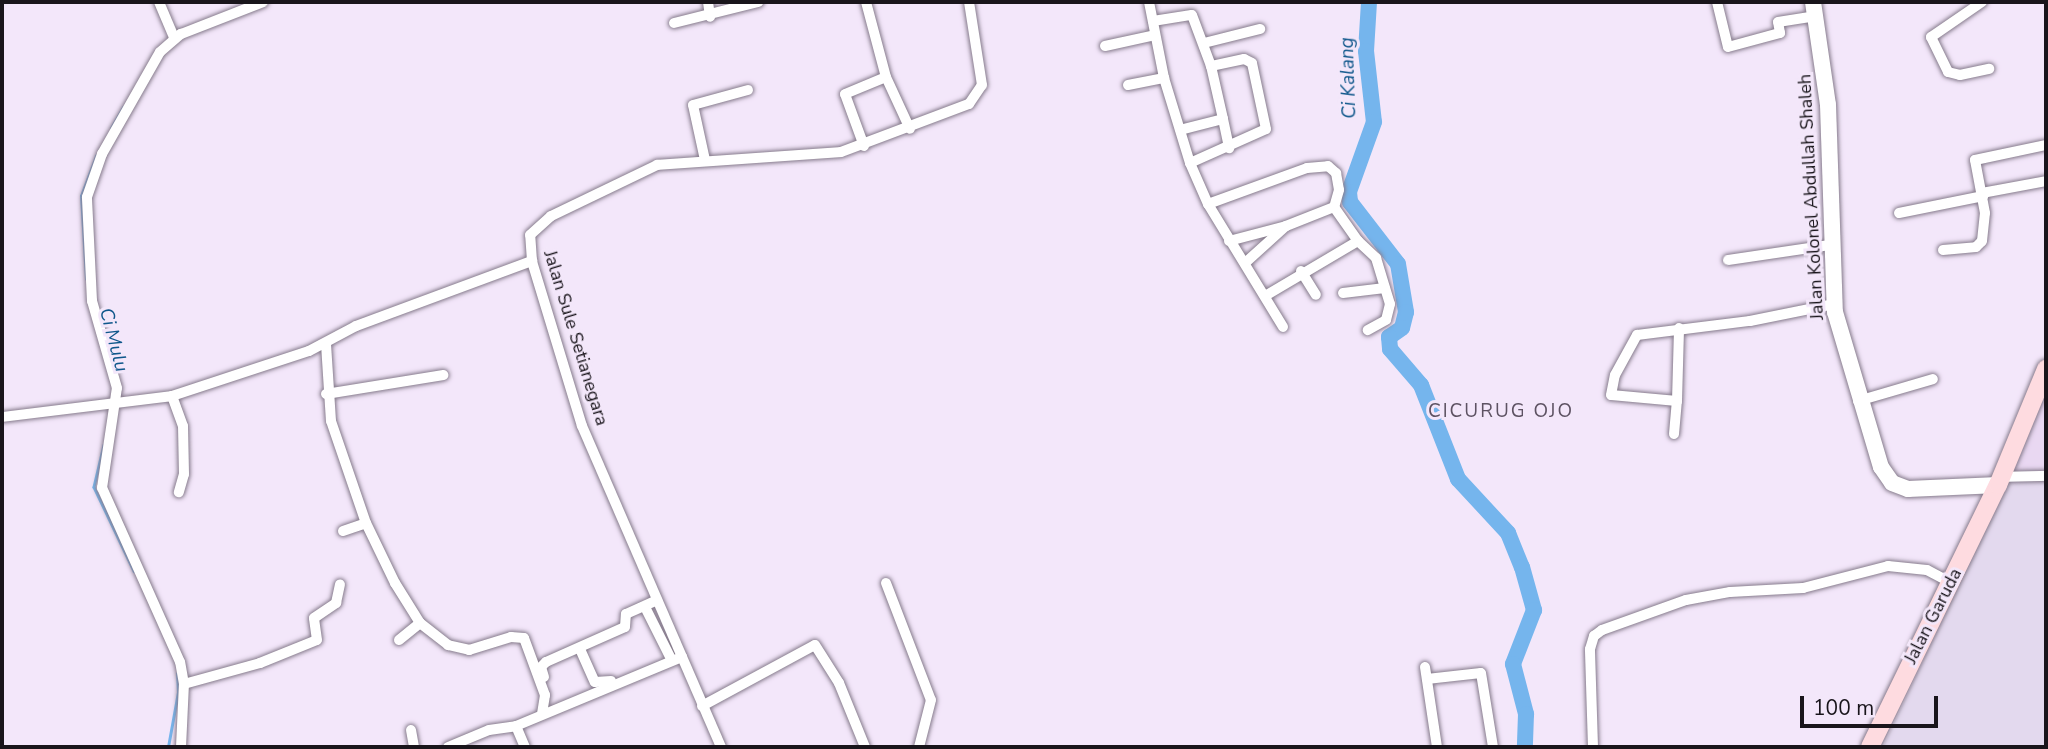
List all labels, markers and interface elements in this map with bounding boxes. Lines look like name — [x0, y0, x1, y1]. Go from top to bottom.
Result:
water label: Ci Kalang — [1336, 37, 1362, 119]
street label: Jalan Kolonel Abdullah Shaleh — [1794, 73, 1828, 321]
street label: Jalan Sule Setianegara — [539, 248, 613, 428]
water label: Ci Mulu — [94, 306, 132, 374]
district label: CICURUG OJO — [1429, 401, 1573, 423]
street label: Jalan Garuda — [1900, 565, 1966, 667]
scale bar — [1803, 682, 1941, 726]
text: 100 m — [1813, 694, 1874, 722]

